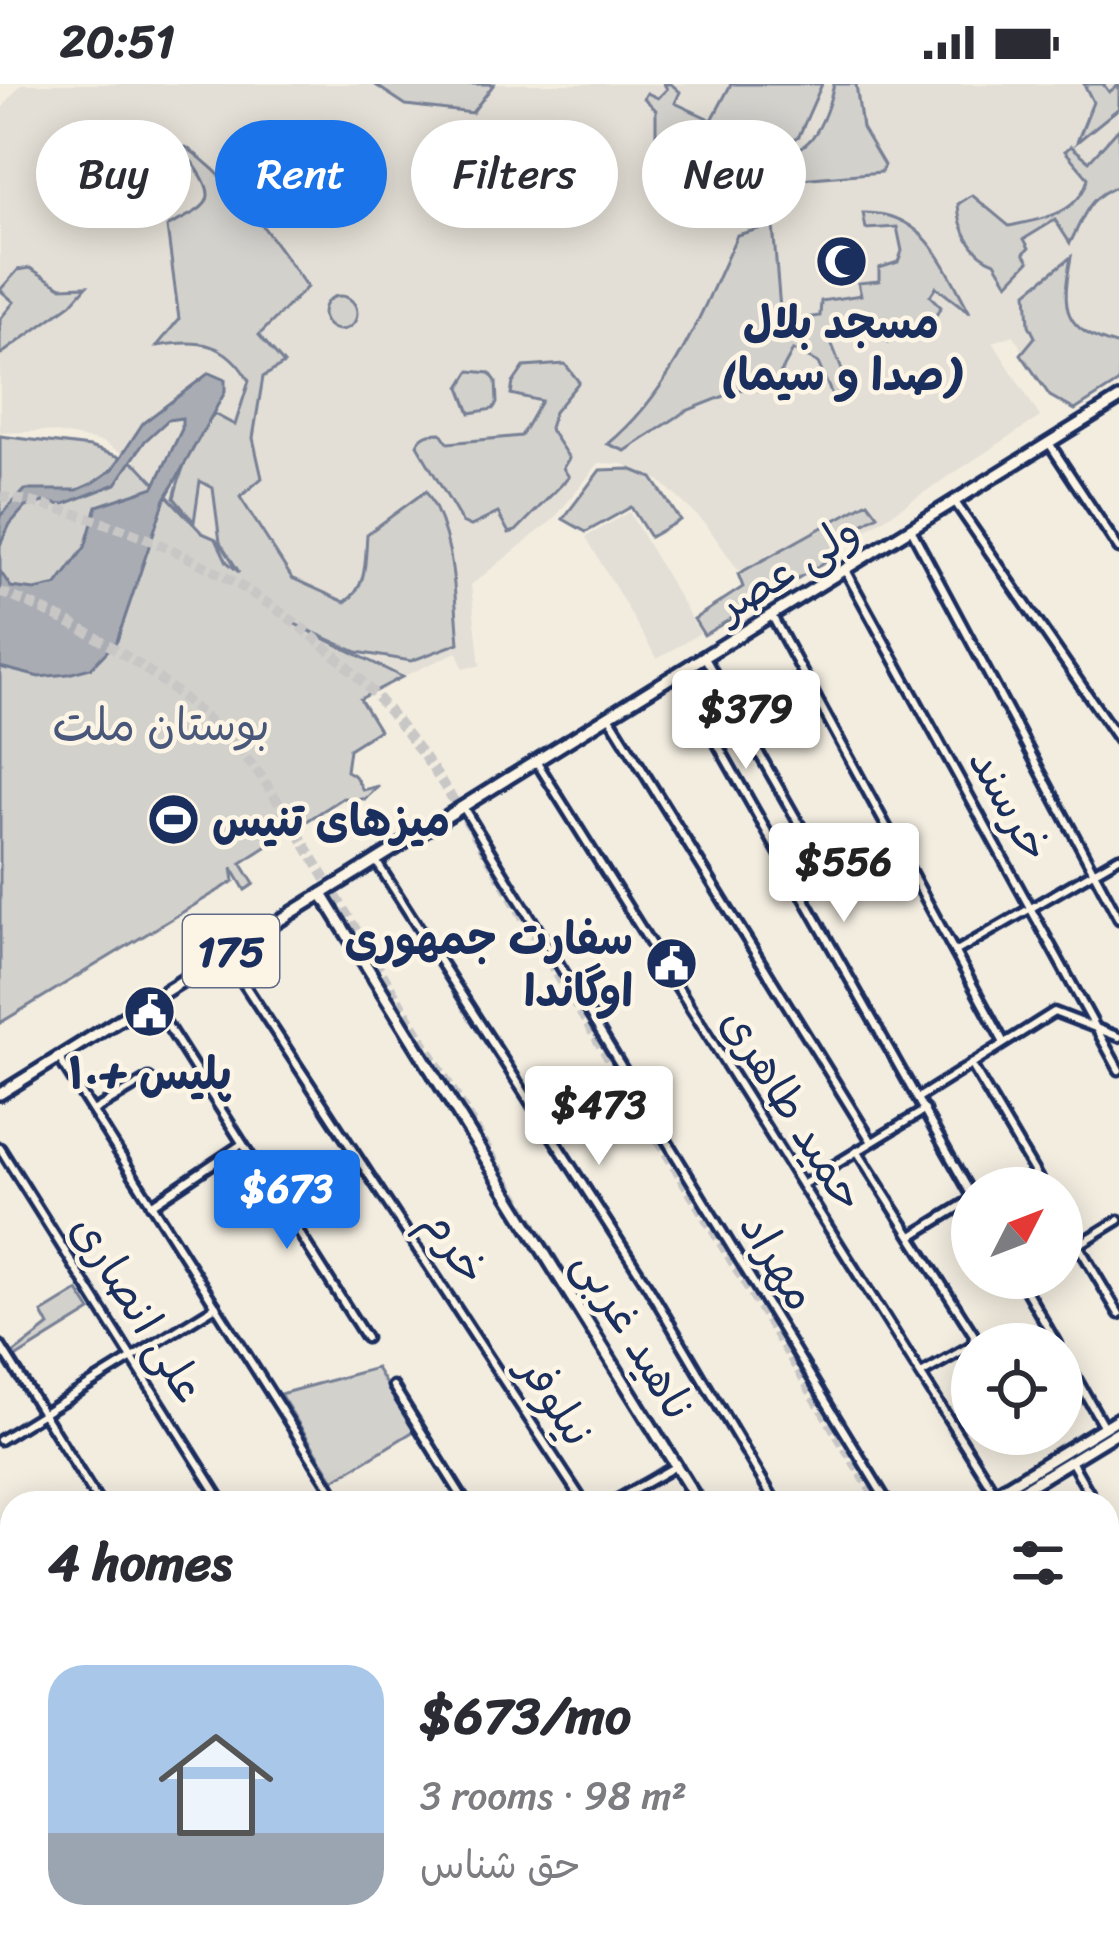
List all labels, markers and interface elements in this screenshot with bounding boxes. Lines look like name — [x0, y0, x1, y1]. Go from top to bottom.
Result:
text: 20:51 — [60, 2, 175, 82]
chip: Buy — [36, 120, 191, 228]
chip: Rent — [215, 120, 387, 228]
chip: Filters — [411, 120, 618, 228]
chip: New — [642, 120, 806, 228]
mosque icon: مسجد بلال (صدا و سیما) — [813, 233, 869, 289]
place label: مسجد بلال (صدا و سیما) — [722, 283, 963, 415]
street label: ولی عصر — [696, 492, 876, 646]
pin: $379 — [675, 670, 817, 772]
text: $379 — [699, 674, 793, 743]
park label: بوستان ملت — [52, 685, 270, 765]
street label: خرسند — [946, 732, 1075, 877]
place label: میزهای تنیس — [212, 781, 450, 861]
sports icon: میزهای تنیس — [145, 792, 201, 848]
pin: $556 — [773, 823, 915, 925]
text: $556 — [796, 827, 892, 896]
place label: سفارت جمهوری اوگاندا — [344, 899, 633, 1031]
road number: 175 — [183, 915, 279, 987]
public building icon: سفارت جمهوری اوگاندا — [644, 936, 700, 992]
public building icon: پلیس +۱۰ — [122, 984, 178, 1040]
street label: حمید طاهری — [698, 991, 888, 1228]
place label: پلیس +۱۰ — [68, 1034, 232, 1114]
pin: $473 — [528, 1066, 670, 1168]
text: $473 — [552, 1070, 646, 1139]
pin: $673 — [216, 1150, 358, 1252]
text: $673 — [241, 1154, 333, 1223]
north arrow — [951, 1167, 1083, 1299]
map controls — [951, 1167, 1083, 1455]
street label: خرم — [400, 1191, 510, 1302]
street label: مهراد — [717, 1196, 840, 1327]
street label: علی انصاری — [48, 1197, 228, 1420]
street label: ناهید غربی — [551, 1233, 717, 1436]
button: locate — [951, 1323, 1083, 1455]
street label: نیلوفر — [494, 1334, 616, 1463]
text: 4 homes — [48, 1518, 232, 1608]
icon: filters — [1005, 1530, 1071, 1596]
text: $673/mo — [420, 1671, 631, 1761]
icon: home — [144, 1713, 288, 1857]
text: 3 rooms · 98 m² — [420, 1761, 687, 1830]
text: حق شناس — [420, 1830, 581, 1899]

